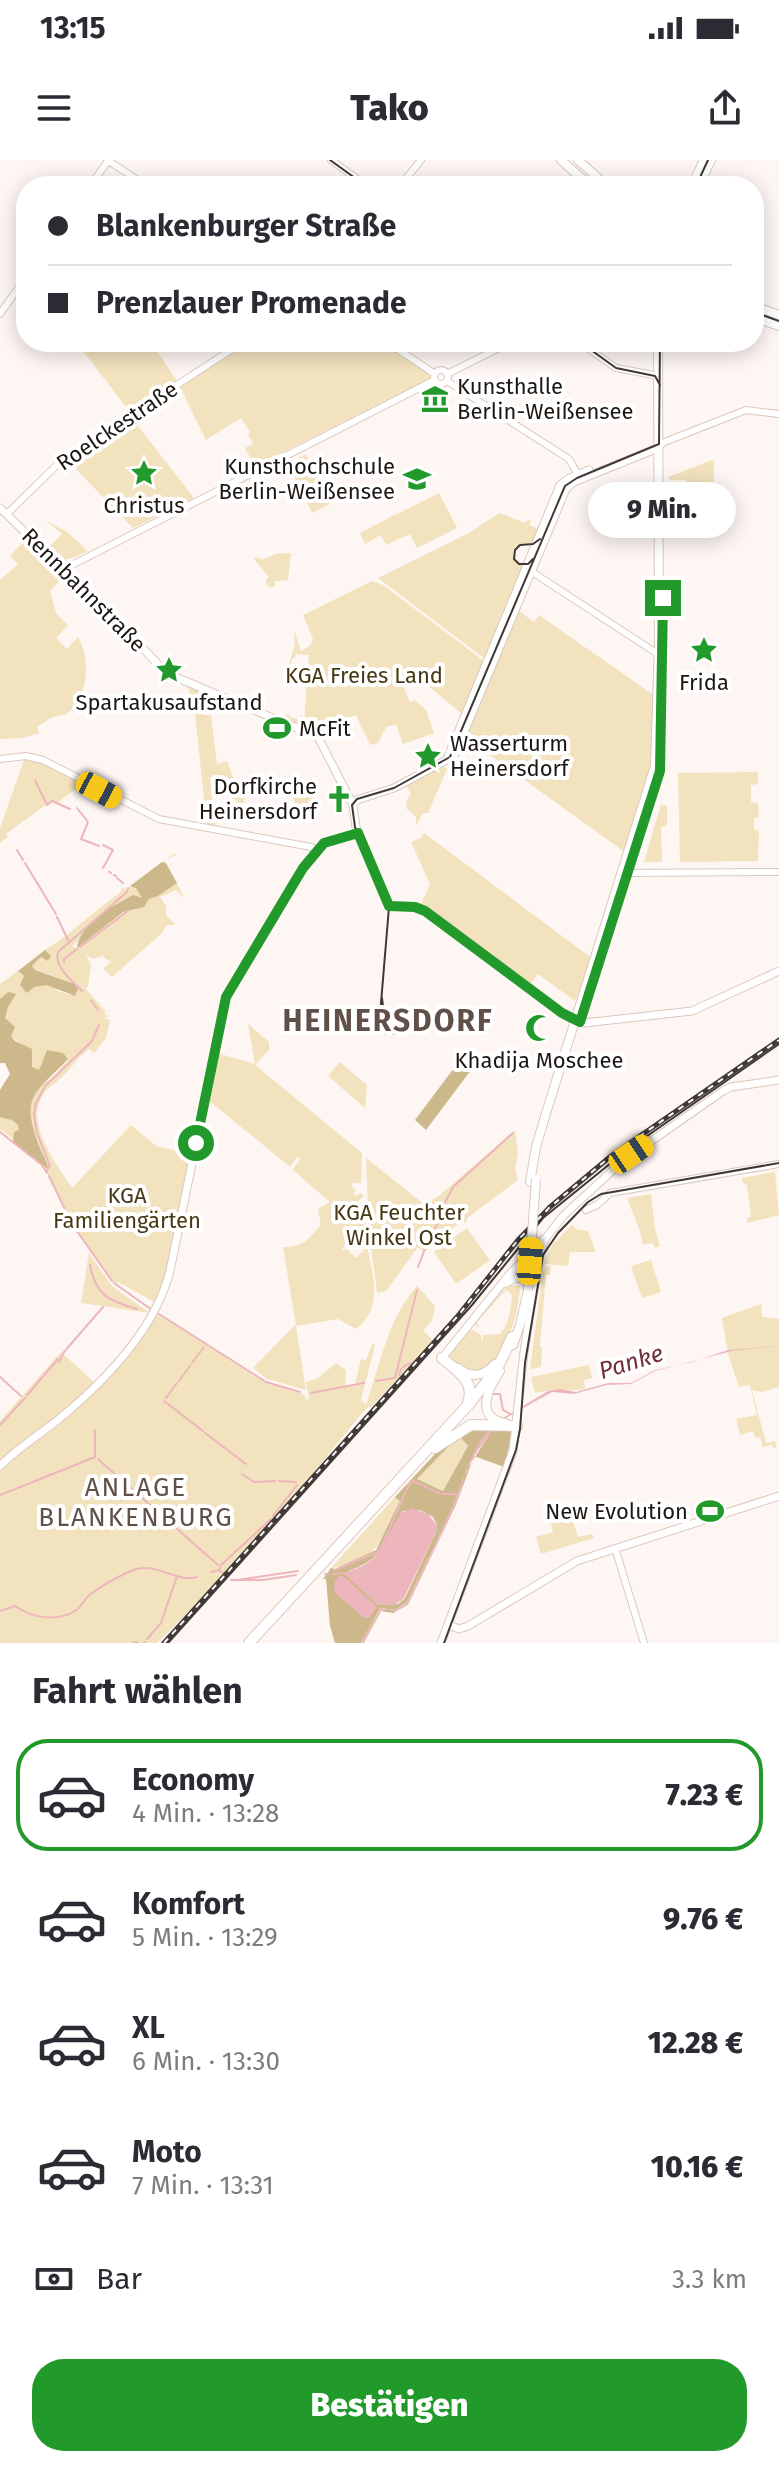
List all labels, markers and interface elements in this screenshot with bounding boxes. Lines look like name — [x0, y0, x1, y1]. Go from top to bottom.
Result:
text: 13:15 — [40, 10, 106, 46]
icon: menu — [32, 86, 76, 130]
text: Tako — [350, 86, 429, 130]
icon: share — [703, 86, 747, 130]
text: Blankenburger Straße — [96, 208, 396, 244]
text: Prenzlauer Promenade — [96, 285, 407, 321]
place label: Kunsthalle Berlin-Weißensee — [457, 373, 634, 425]
street label: Roelckestraße — [51, 375, 183, 477]
museum icon: Kunsthalle Berlin-Weißensee — [420, 384, 450, 414]
place label: Kunsthochschule Berlin-Weißensee — [218, 453, 395, 505]
place icon: Christus — [129, 458, 159, 488]
school or university icon: Kunsthochschule Berlin-Weißensee — [402, 464, 432, 494]
callout: 9 Min. — [589, 482, 737, 538]
place label: Christus — [104, 492, 184, 519]
text: 9 Min. — [627, 494, 697, 525]
street label: Rennbahnstraße — [16, 522, 152, 658]
route end — [645, 580, 681, 616]
place icon: Frida — [689, 635, 719, 665]
place icon: Spartakusaufstand — [154, 655, 184, 685]
park label: KGA Freies Land — [285, 662, 443, 689]
place label: Frida — [679, 669, 729, 696]
place label: Spartakusaufstand — [75, 689, 263, 716]
sports icon: McFit — [262, 713, 292, 743]
place label: McFit — [299, 715, 351, 742]
place label: Wasserturm Heinersdorf — [450, 730, 570, 782]
place icon: Wasserturm Heinersdorf — [413, 741, 443, 771]
car — [72, 768, 126, 812]
place label: Dorfkirche Heinersdorf — [199, 773, 319, 825]
church icon: Dorfkirche Heinersdorf — [324, 784, 354, 814]
district label: HEINERSDORF — [283, 1003, 494, 1039]
mosque icon: Khadija Moschee — [524, 1013, 554, 1043]
place label: Khadija Moschee — [455, 1047, 623, 1074]
route start — [178, 1125, 214, 1161]
car — [604, 1131, 658, 1177]
park label: KGA Familiengärten — [53, 1182, 201, 1234]
park label: KGA Feuchter Winkel Ost — [333, 1199, 465, 1251]
car — [516, 1236, 544, 1286]
water label: Panke — [595, 1339, 667, 1385]
district label: ANLAGE BLANKENBURG — [38, 1472, 234, 1533]
sports icon: New Evolution — [695, 1496, 725, 1526]
place label: New Evolution — [545, 1498, 688, 1525]
text: Fahrt wählen — [32, 1669, 243, 1713]
icon: car — [36, 1759, 108, 1831]
text: Economy — [132, 1762, 254, 1798]
text: 7.23 € — [666, 1777, 743, 1813]
text: 4 Min. · 13:28 — [132, 1798, 279, 1829]
icon: car — [36, 1883, 108, 1955]
text: Komfort — [132, 1886, 245, 1922]
text: 9.76 € — [663, 1901, 743, 1937]
text: 5 Min. · 13:29 — [132, 1922, 278, 1953]
icon: car — [36, 2007, 108, 2079]
text: XL — [132, 2010, 165, 2046]
text: 12.28 € — [648, 2025, 743, 2061]
text: 6 Min. · 13:30 — [132, 2046, 280, 2077]
icon: car — [36, 2131, 108, 2203]
text: Moto — [132, 2134, 202, 2170]
text: 10.16 € — [651, 2149, 743, 2185]
text: 7 Min. · 13:31 — [132, 2170, 274, 2201]
icon: cash — [32, 2257, 76, 2301]
text: Bar — [96, 2261, 142, 2297]
text: 3.3 km — [672, 2264, 747, 2295]
button: Bestätigen — [32, 2359, 747, 2451]

